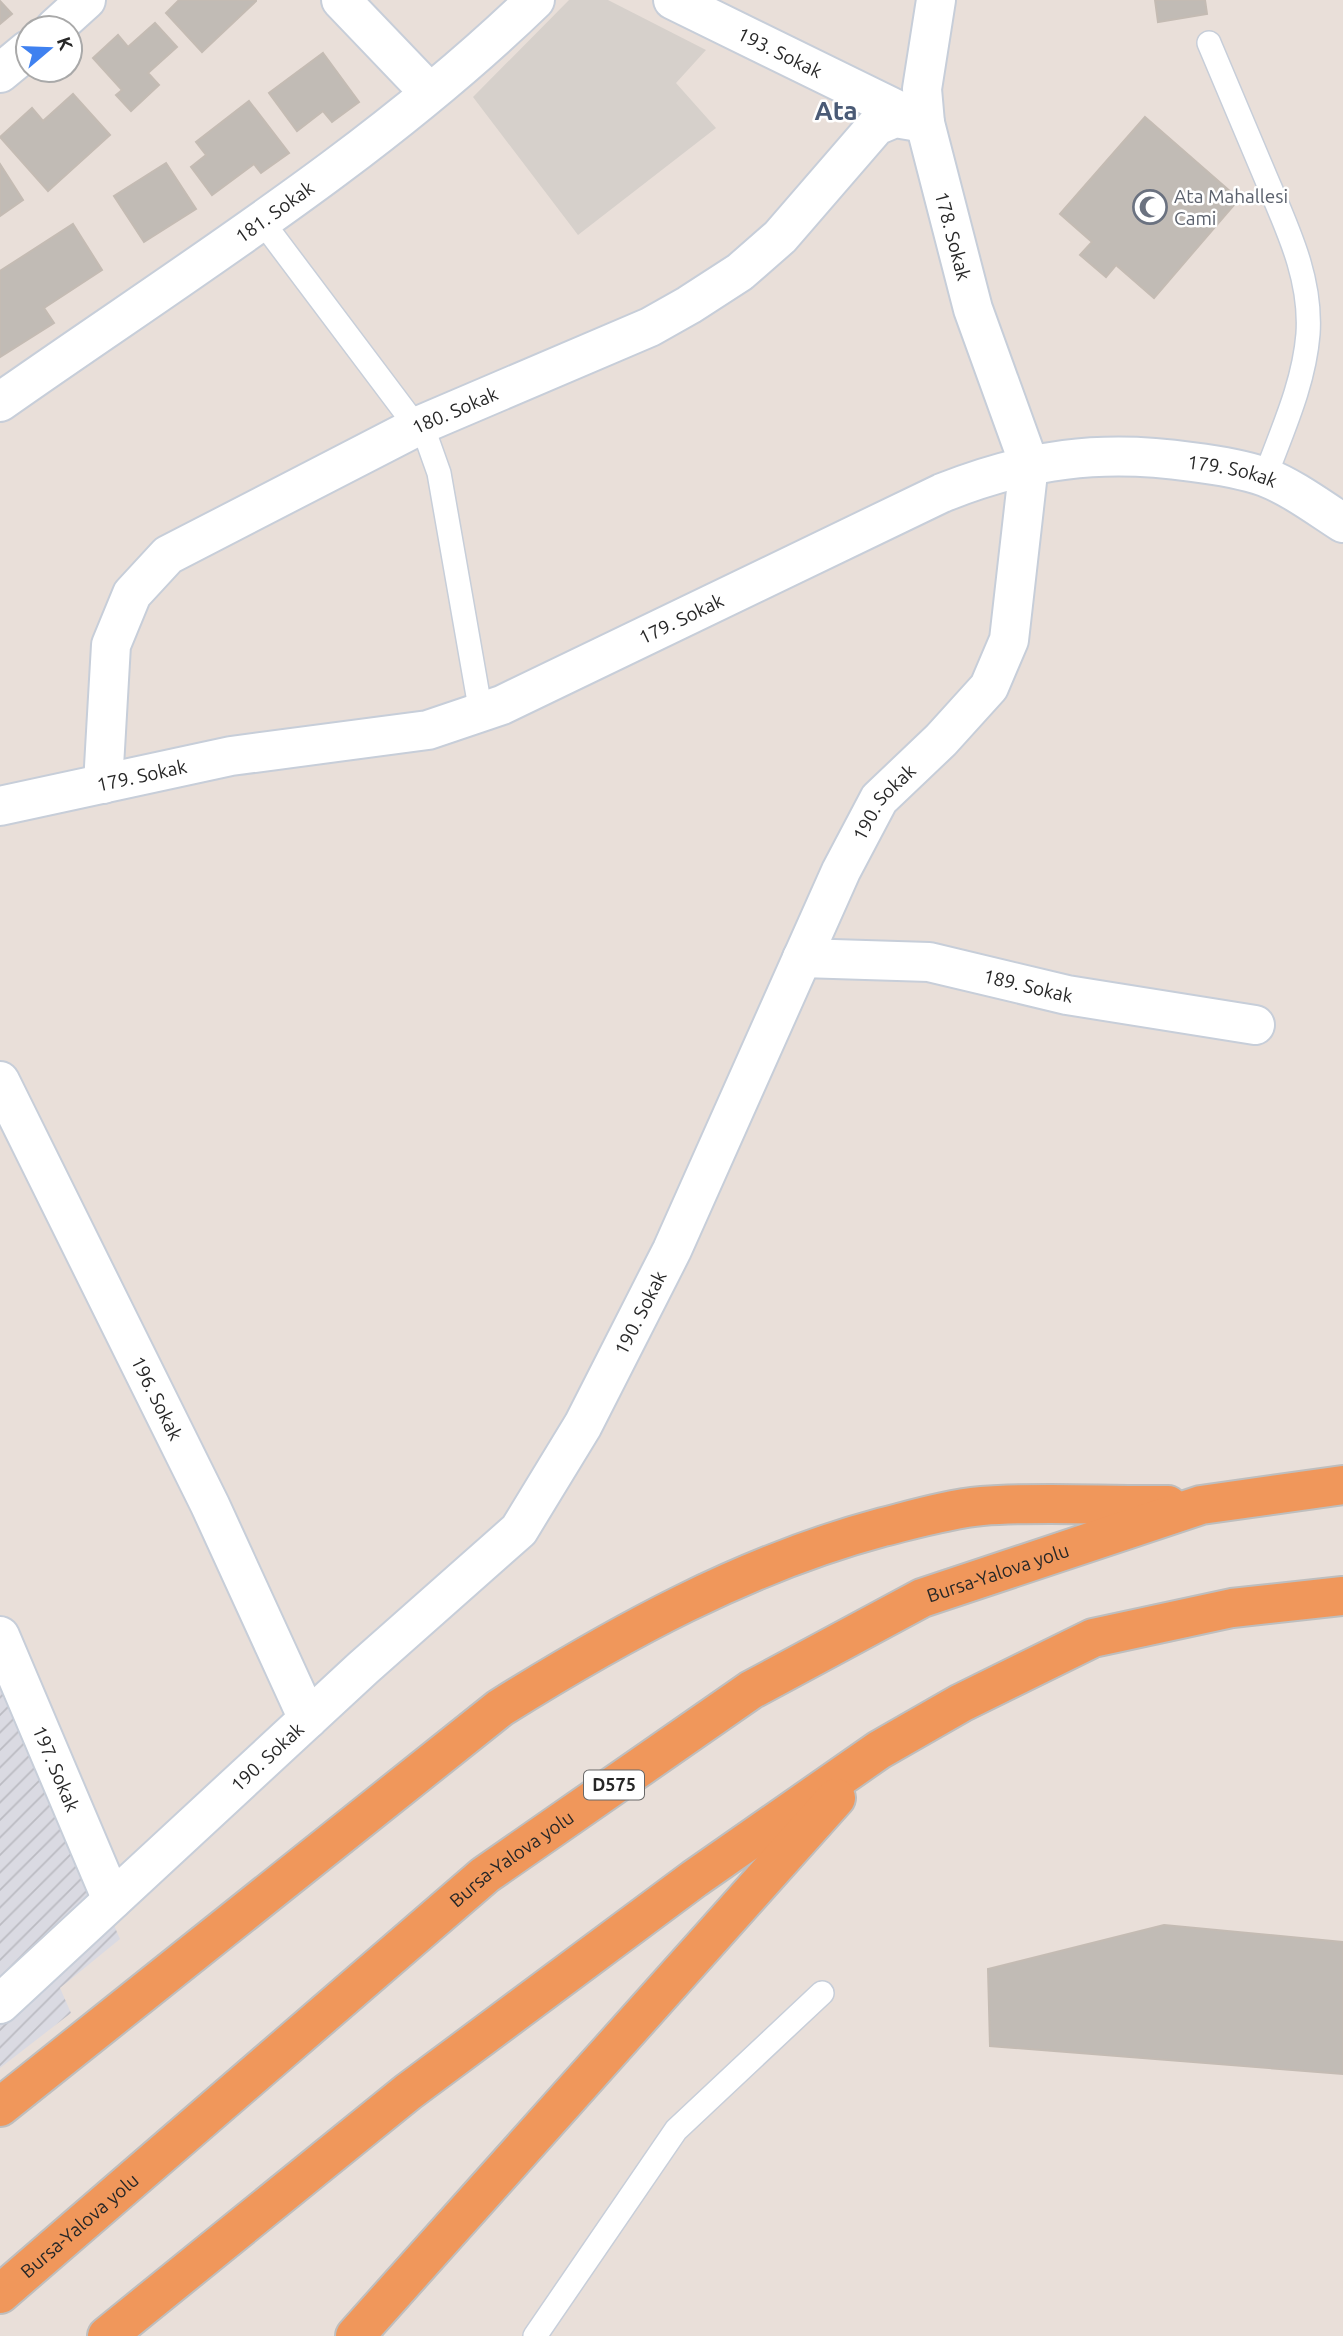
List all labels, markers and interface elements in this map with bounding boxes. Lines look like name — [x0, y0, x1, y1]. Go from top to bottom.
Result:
north arrow — [14, 14, 84, 84]
street label: 193. Sokak — [734, 22, 826, 82]
text: K — [53, 34, 78, 53]
district label: Ata — [814, 96, 858, 125]
street label: 181. Sokak — [231, 176, 318, 247]
place label: Ata Mahallesi Cami — [1174, 185, 1288, 229]
mosque icon: Ata Mahallesi Cami — [1131, 188, 1169, 226]
street label: 178. Sokak — [931, 189, 976, 283]
street label: 180. Sokak — [408, 382, 502, 438]
street label: 179. Sokak — [1186, 451, 1281, 492]
street label: 179. Sokak — [635, 589, 727, 648]
street label: 179. Sokak — [95, 755, 189, 796]
street label: 190. Sokak — [848, 759, 920, 844]
street label: 189. Sokak — [981, 964, 1075, 1007]
street label: 190. Sokak — [610, 1267, 671, 1358]
street label: 196. Sokak — [127, 1352, 187, 1444]
street label: Bursa-Yalova yolu — [924, 1539, 1072, 1607]
street label: 190. Sokak — [226, 1717, 308, 1796]
street label: 197. Sokak — [28, 1722, 84, 1815]
road number: D575 — [584, 1770, 644, 1800]
street label: Bursa-Yalova yolu — [445, 1806, 578, 1912]
street label: Bursa-Yalova yolu — [16, 2168, 143, 2282]

